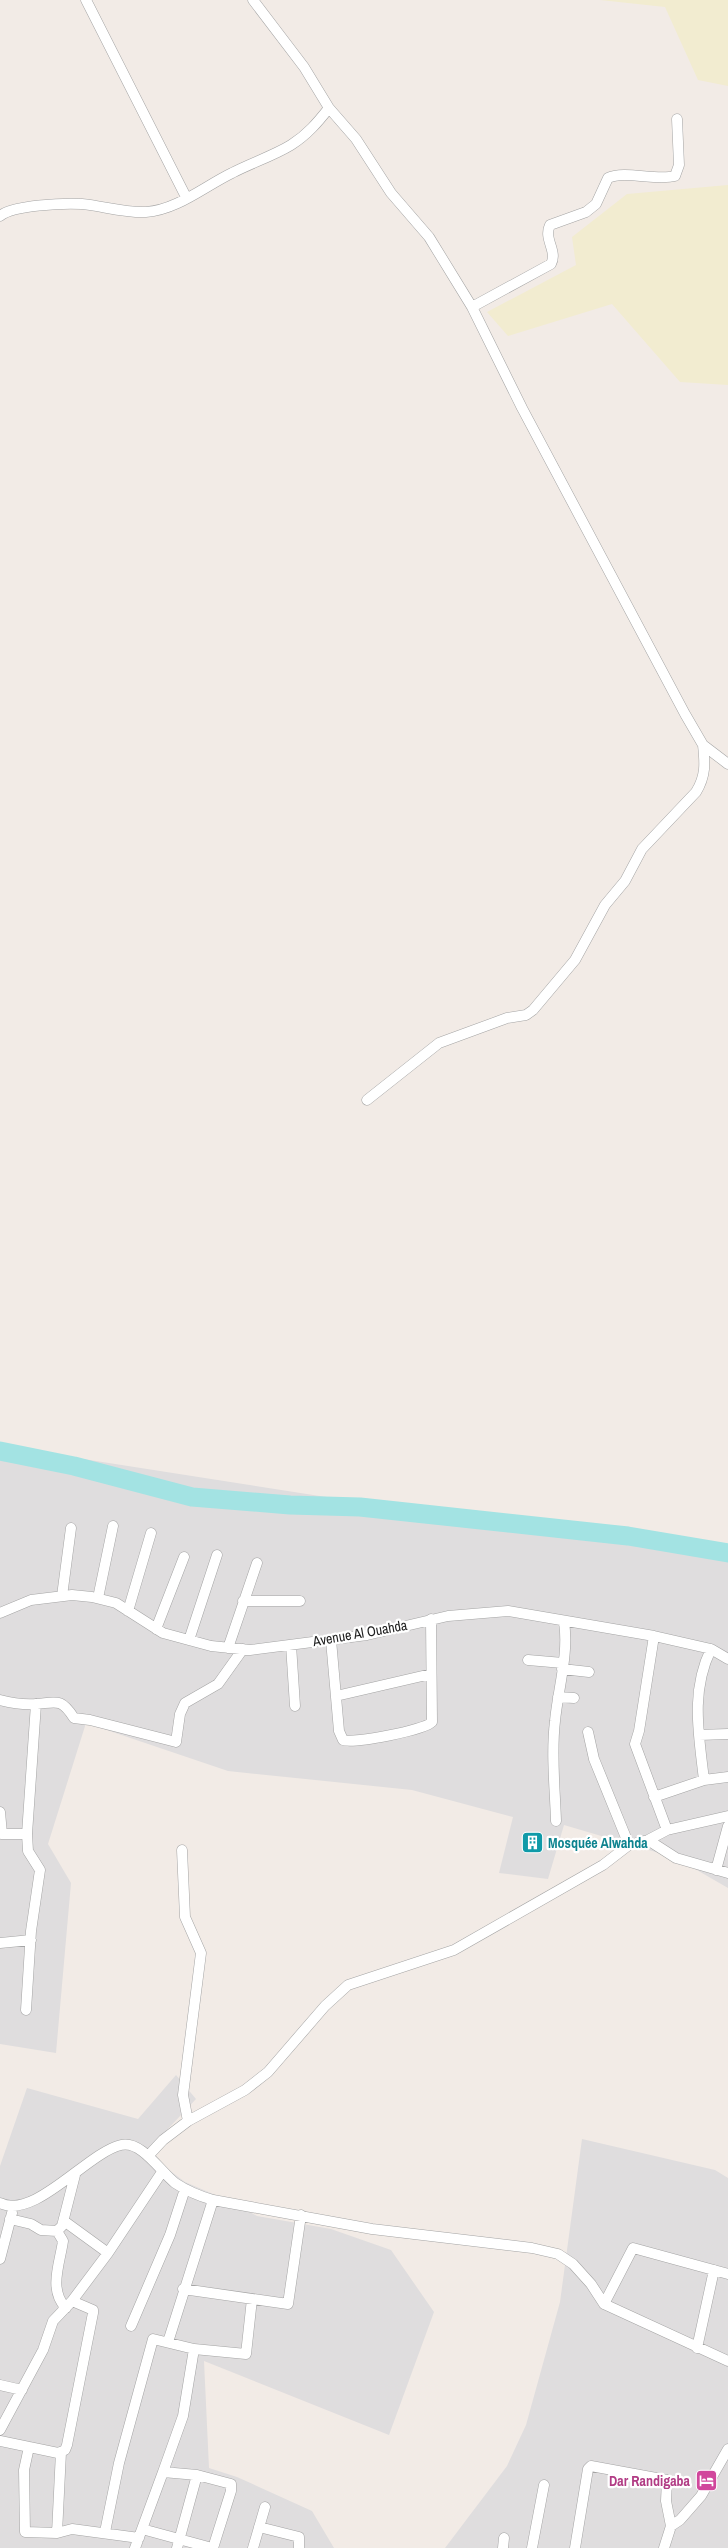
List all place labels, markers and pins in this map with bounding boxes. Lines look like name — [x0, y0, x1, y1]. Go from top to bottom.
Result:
building icon: Mosquée Alwahda — [520, 1831, 544, 1855]
place label: Mosquée Alwahda — [548, 1834, 648, 1852]
hotel icon: Dar Randigaba — [694, 2469, 718, 2493]
place label: Dar Randigaba — [609, 2472, 691, 2490]

